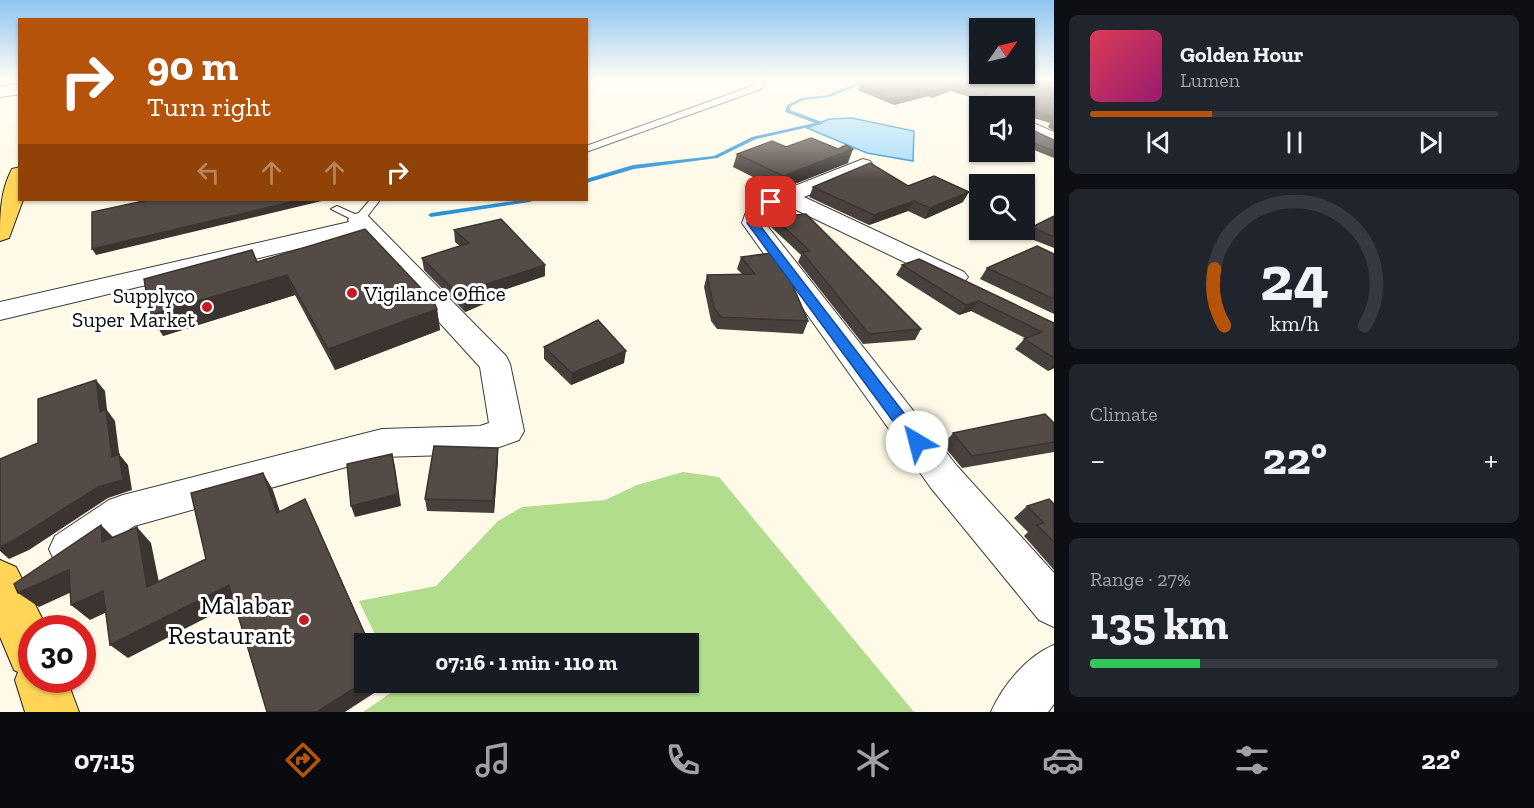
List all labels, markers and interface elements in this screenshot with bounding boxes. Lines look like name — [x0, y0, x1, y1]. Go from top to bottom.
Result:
north arrow — [969, 18, 1035, 84]
map controls — [969, 18, 1035, 240]
text: 90 m — [147, 40, 238, 91]
text: Golden Hour — [1180, 41, 1304, 68]
icon: right — [48, 42, 126, 120]
text: Lumen — [1180, 68, 1240, 92]
text: Turn right — [147, 91, 271, 123]
button: sound — [969, 96, 1035, 162]
icon: previous — [1142, 126, 1175, 159]
icon: pause — [1278, 126, 1311, 159]
icon: next — [1414, 126, 1447, 159]
icon: left — [192, 156, 225, 189]
icon: ahead — [255, 156, 288, 189]
icon: ahead — [318, 156, 351, 189]
icon: right — [381, 156, 414, 189]
button: search — [969, 174, 1035, 240]
pin — [745, 176, 796, 227]
icon: arrive — [754, 185, 787, 218]
text: 24 — [1259, 241, 1329, 316]
place label: Vigilance Office — [363, 281, 506, 306]
place label: Supplyco Super Market — [72, 283, 195, 332]
marker: Vigilance Office — [345, 286, 359, 300]
marker: Supplyco Super Market — [200, 300, 214, 314]
text: km/h — [1270, 311, 1318, 336]
text: Climate — [1090, 402, 1158, 426]
position arrow — [885, 410, 949, 474]
text: 22° — [1262, 432, 1327, 486]
text: − — [1090, 440, 1105, 479]
text: + — [1484, 440, 1498, 479]
text: Range · 27% — [1090, 567, 1191, 591]
place label: Malabar Restaurant — [168, 589, 292, 651]
text: 135 km — [1090, 597, 1228, 651]
marker: Malabar Restaurant — [297, 613, 311, 627]
speed limit sign: 30 — [18, 615, 96, 693]
text: 07:16 · 1 min · 110 m — [435, 649, 618, 676]
icon: directions — [282, 739, 324, 781]
icon: music — [472, 739, 514, 781]
icon: phone — [662, 739, 704, 781]
icon: climate — [852, 739, 894, 781]
icon: car — [1042, 739, 1084, 781]
icon: filters — [1231, 739, 1273, 781]
text: 07:15 — [74, 744, 135, 776]
text: 22° — [1421, 744, 1460, 776]

